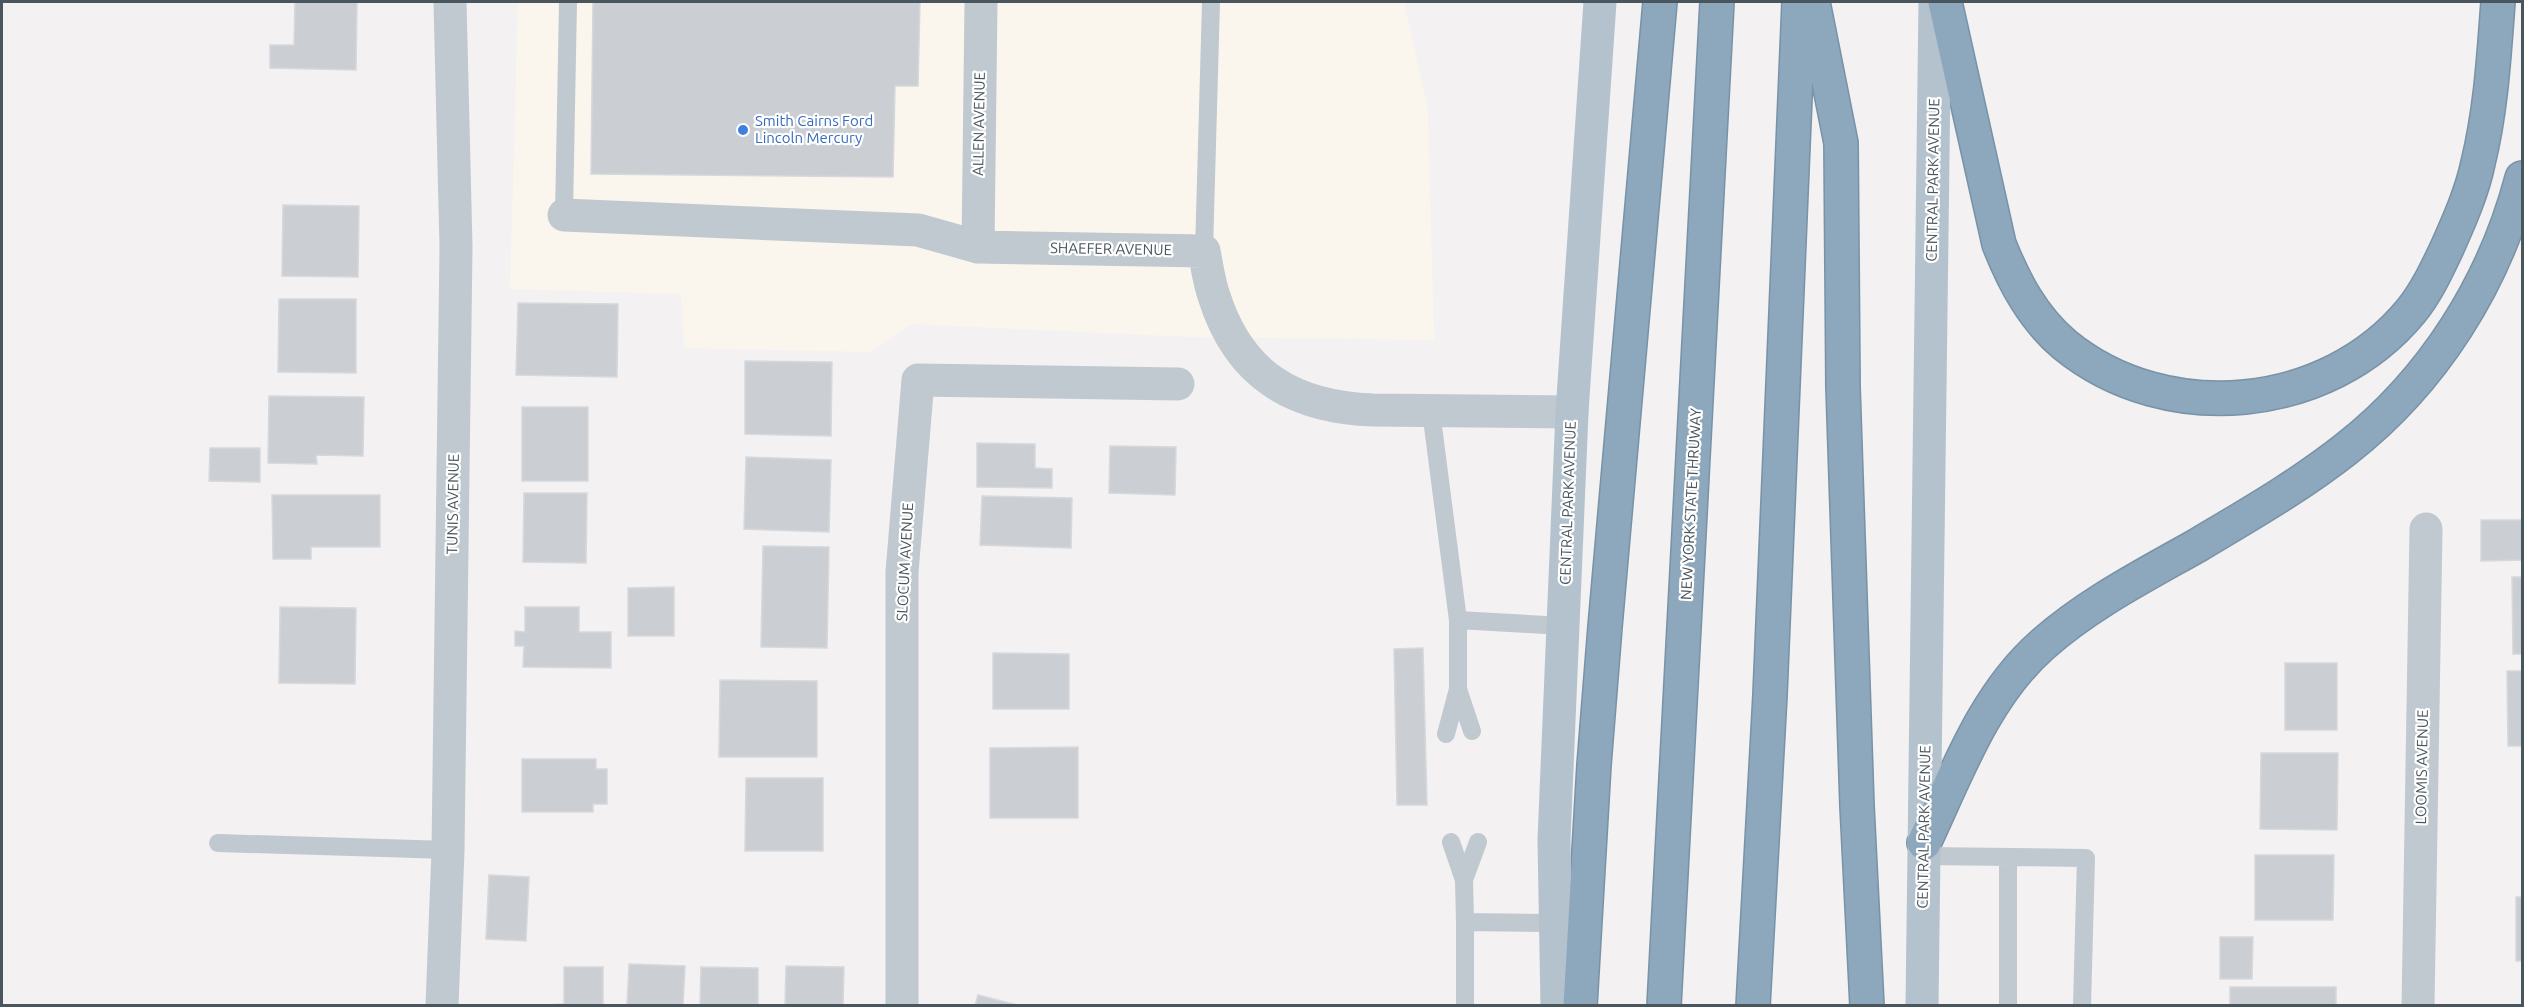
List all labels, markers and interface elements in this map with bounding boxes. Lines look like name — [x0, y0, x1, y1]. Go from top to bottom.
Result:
street label: ALLEN AVENUE — [969, 72, 988, 176]
street label: CENTRAL PARK AVENUE — [1923, 98, 1942, 262]
place label: Smith Cairns Ford Lincoln Mercury — [755, 112, 873, 146]
marker: Smith Cairns Ford Lincoln Mercury — [736, 123, 750, 137]
street label: SHAEFER AVENUE — [1050, 239, 1172, 258]
street label: NEW YORK STATE THRUWAY — [1677, 407, 1704, 600]
street label: CENTRAL PARK AVENUE — [1556, 421, 1579, 585]
street label: TUNIS AVENUE — [443, 453, 462, 554]
street label: SLOCUM AVENUE — [893, 502, 916, 622]
street label: LOOMIS AVENUE — [2412, 709, 2431, 825]
street label: CENTRAL PARK AVENUE — [1914, 745, 1933, 909]

